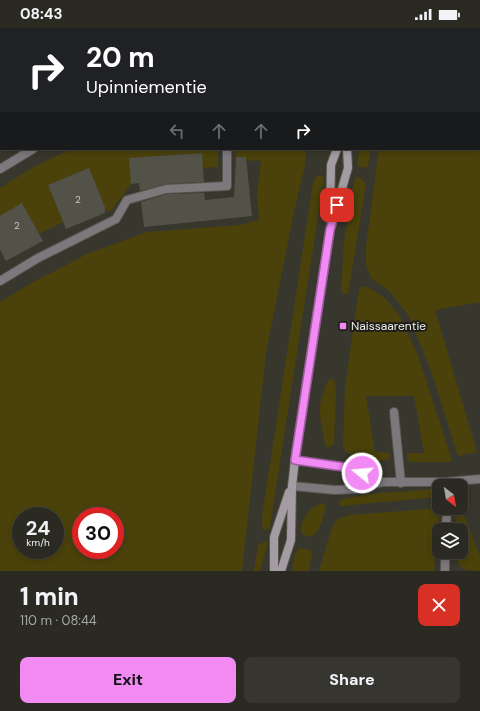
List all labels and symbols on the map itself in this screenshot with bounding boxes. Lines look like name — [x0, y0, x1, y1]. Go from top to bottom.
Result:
pin — [320, 188, 354, 222]
house number: 2 — [75, 193, 81, 206]
house number: 2 — [14, 219, 20, 232]
place label: Naissaarentie — [351, 318, 426, 334]
marker: Naissaarentie — [338, 321, 348, 331]
position arrow — [341, 452, 383, 494]
north arrow — [432, 479, 468, 515]
speed limit sign: 30 — [72, 507, 124, 559]

